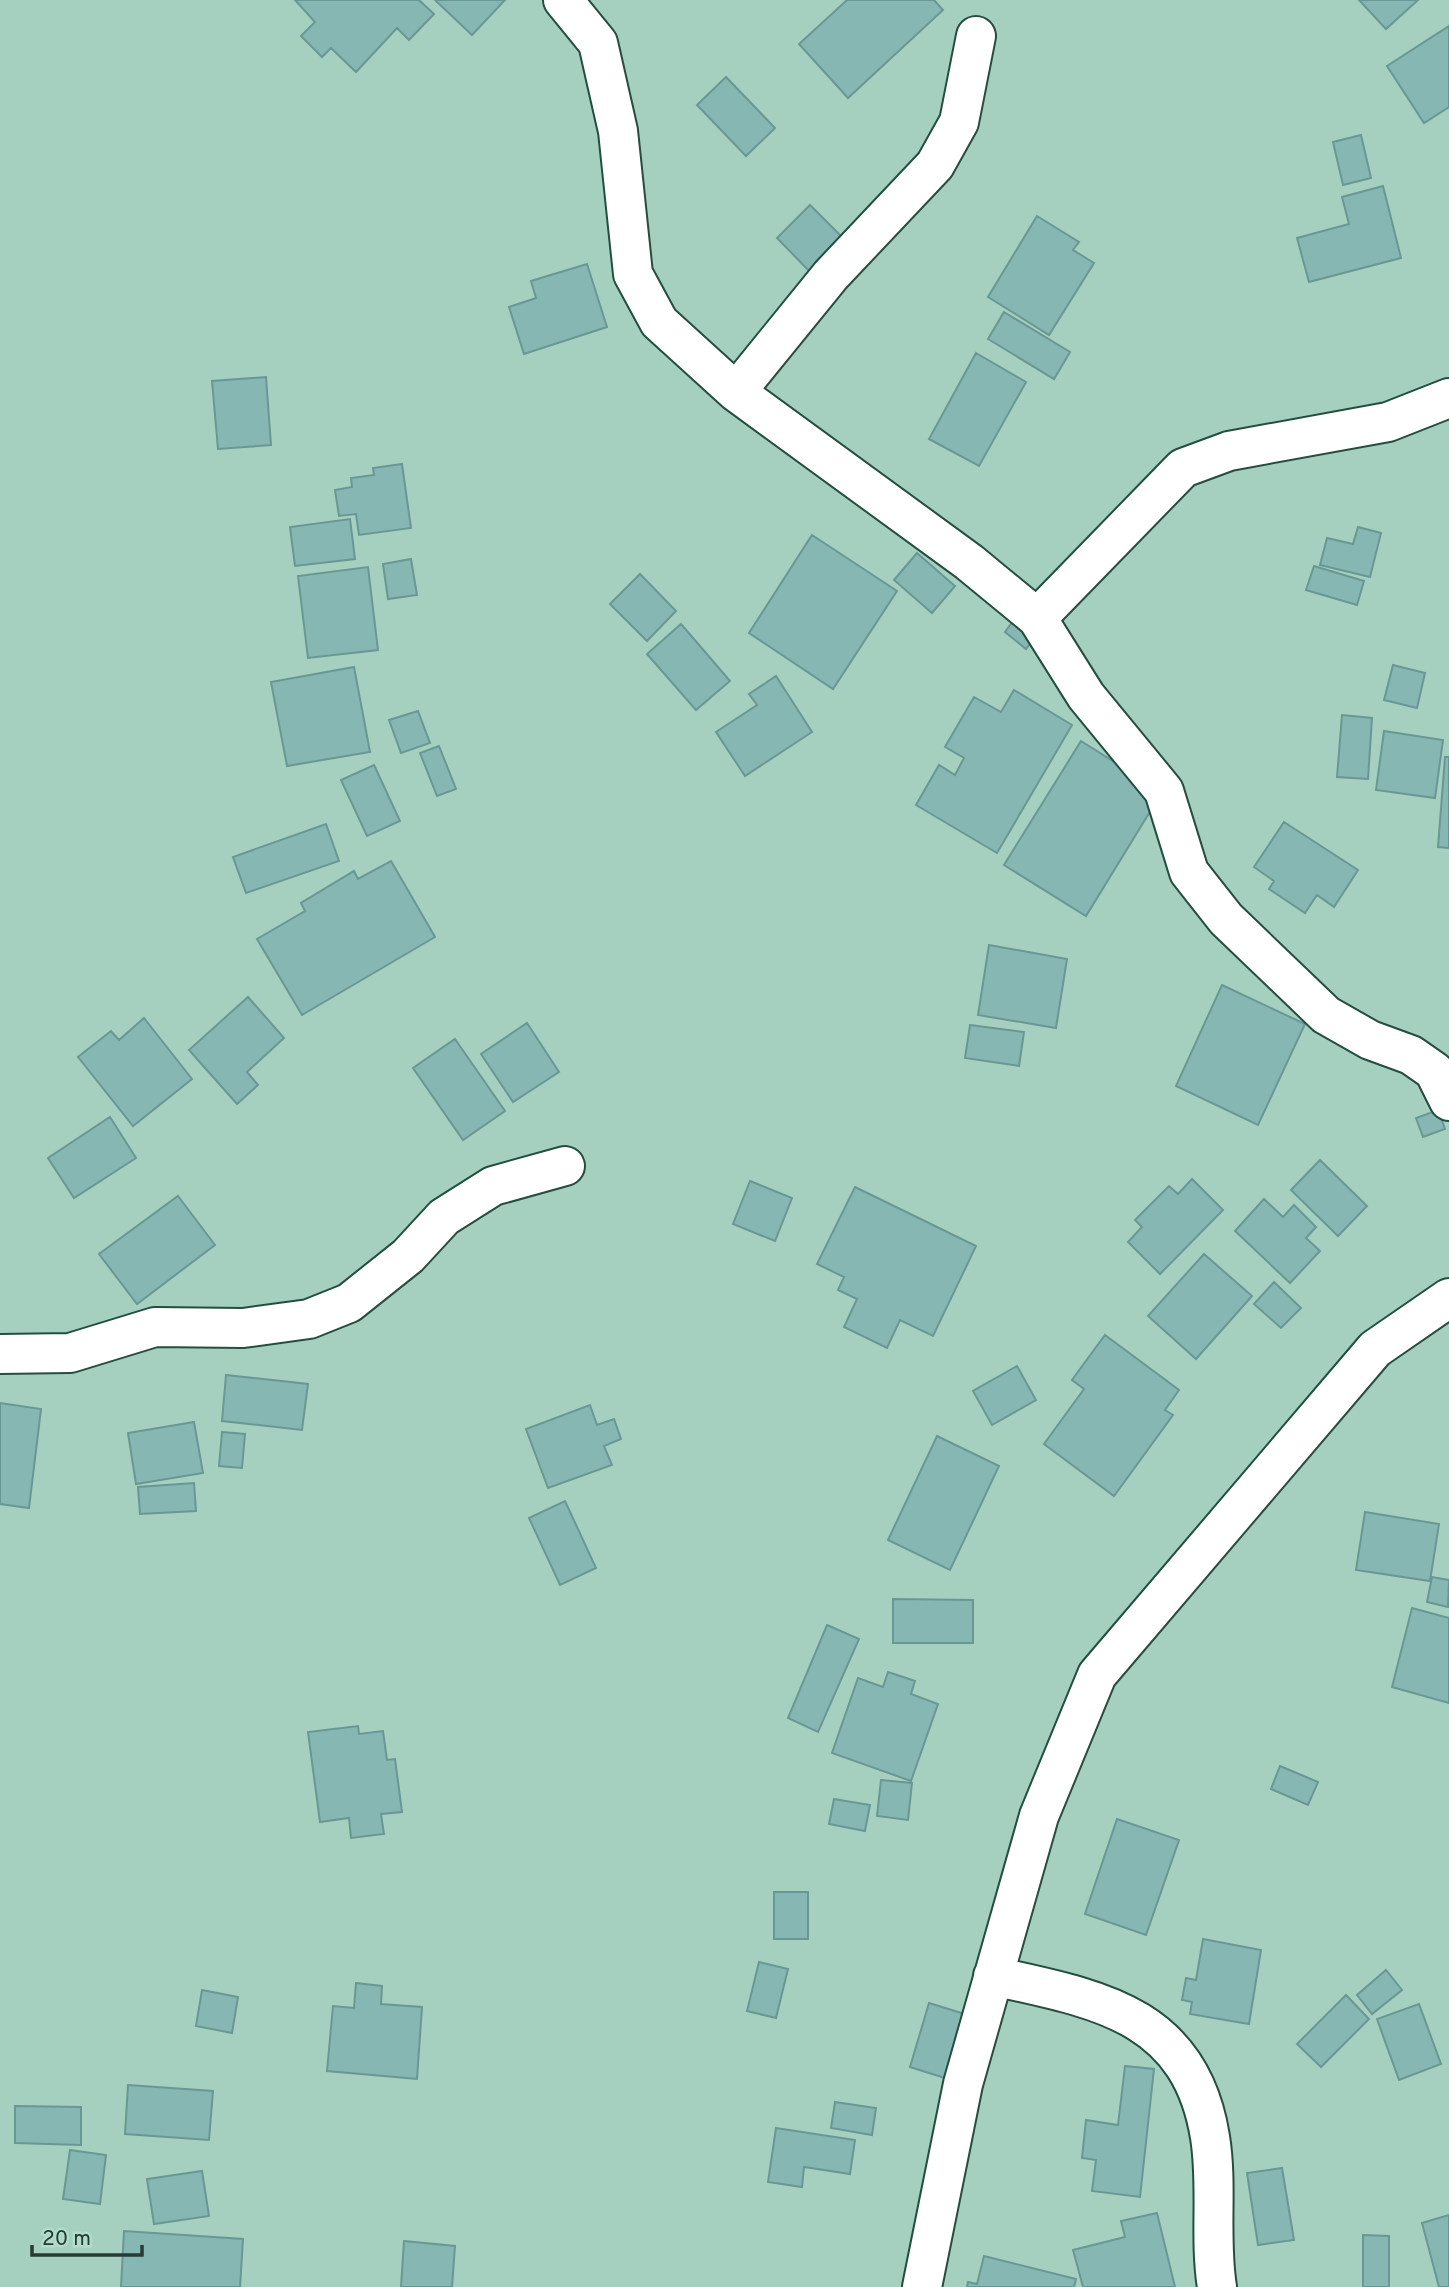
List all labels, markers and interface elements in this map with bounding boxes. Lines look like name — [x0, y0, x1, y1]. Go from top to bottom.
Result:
scale bar — [32, 2214, 142, 2258]
text: 20 m — [42, 2226, 91, 2253]

